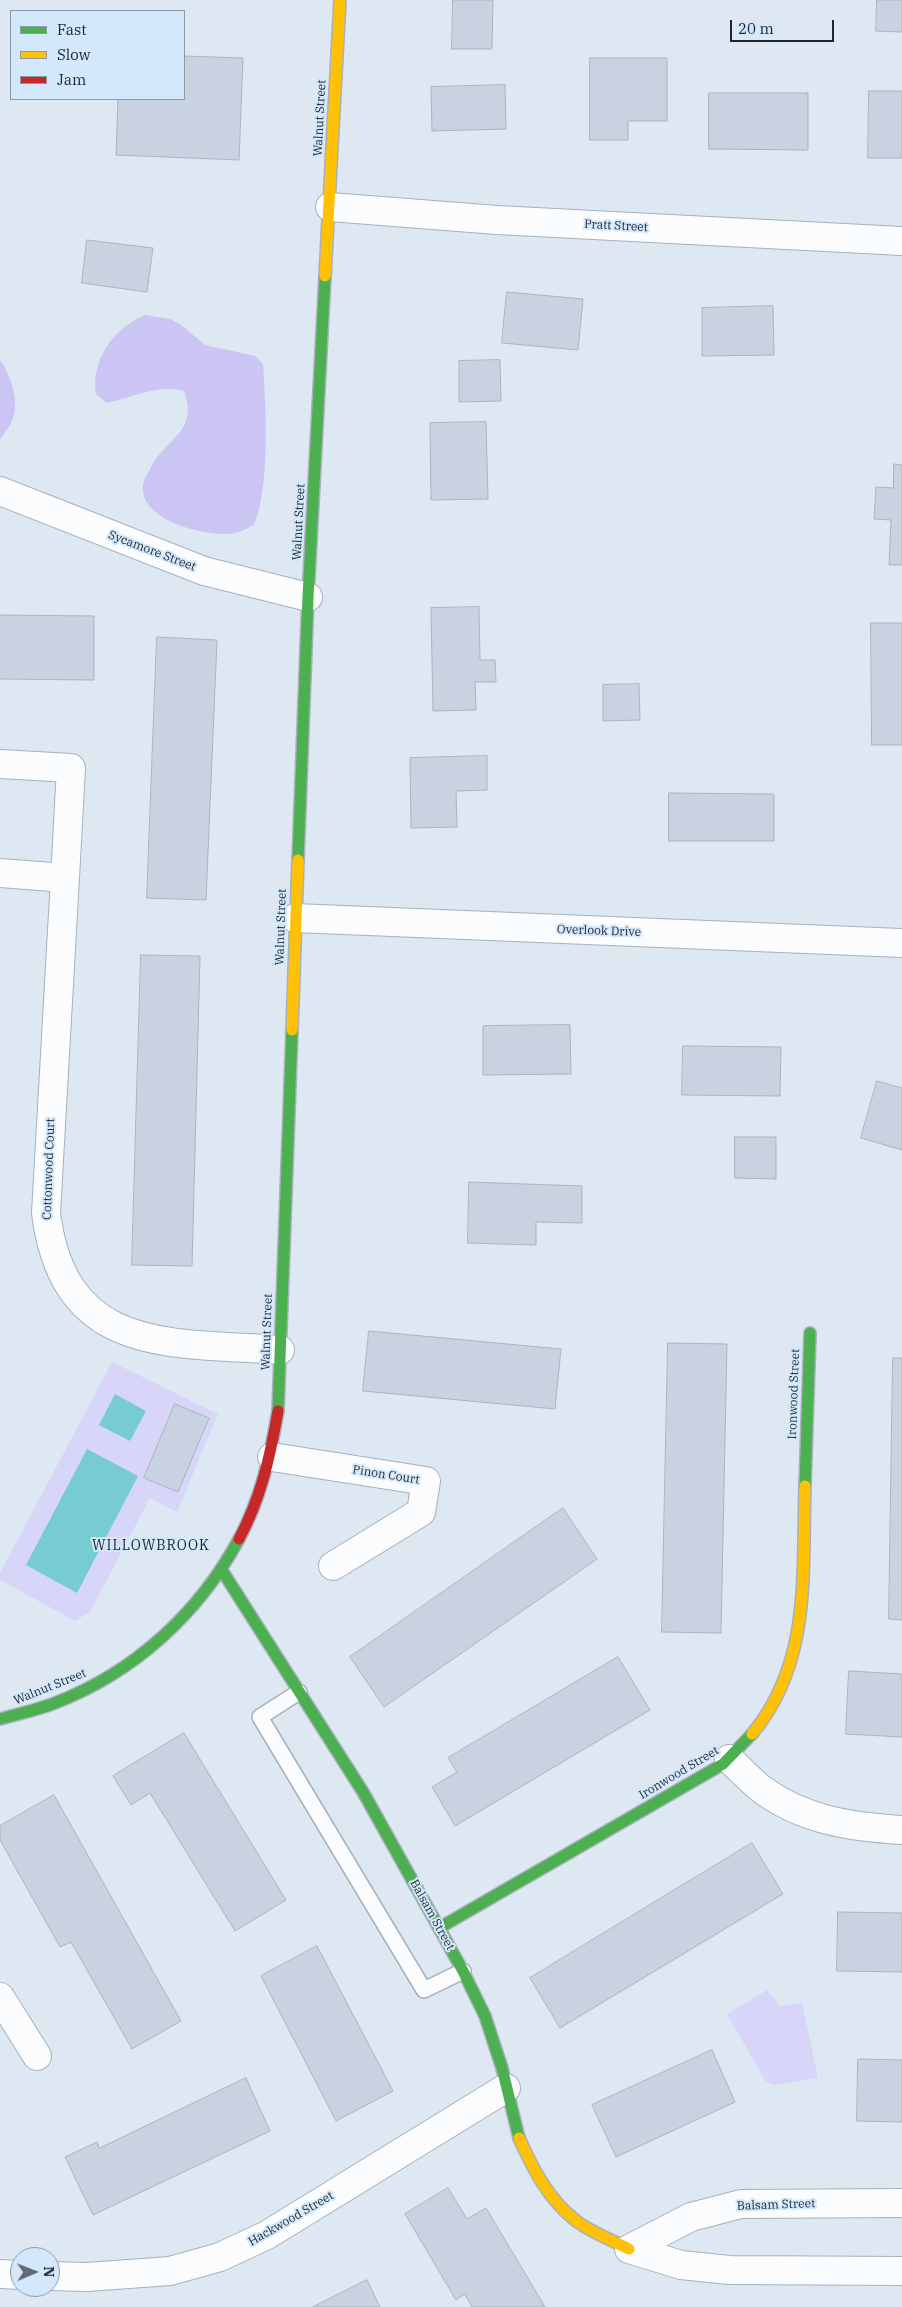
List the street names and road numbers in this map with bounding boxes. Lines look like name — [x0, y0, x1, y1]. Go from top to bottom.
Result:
street label: Walnut Street — [311, 79, 329, 157]
street label: Pratt Street — [584, 217, 648, 235]
street label: Walnut Street — [290, 483, 308, 561]
street label: Sycamore Street — [106, 528, 198, 574]
street label: Walnut Street — [272, 888, 290, 966]
street label: Overlook Drive — [557, 922, 641, 940]
street label: Cottonwood Court — [40, 1118, 58, 1220]
street label: Walnut Street — [258, 1293, 276, 1371]
street label: Ironwood Street — [785, 1348, 803, 1440]
street label: Pinon Court — [351, 1463, 421, 1487]
street label: Walnut Street — [12, 1666, 88, 1708]
street label: Ironwood Street — [636, 1744, 722, 1802]
street label: Balsam Street — [407, 1877, 457, 1953]
street label: Hackwood Street — [246, 2189, 336, 2249]
street label: Balsam Street — [737, 2196, 815, 2214]

